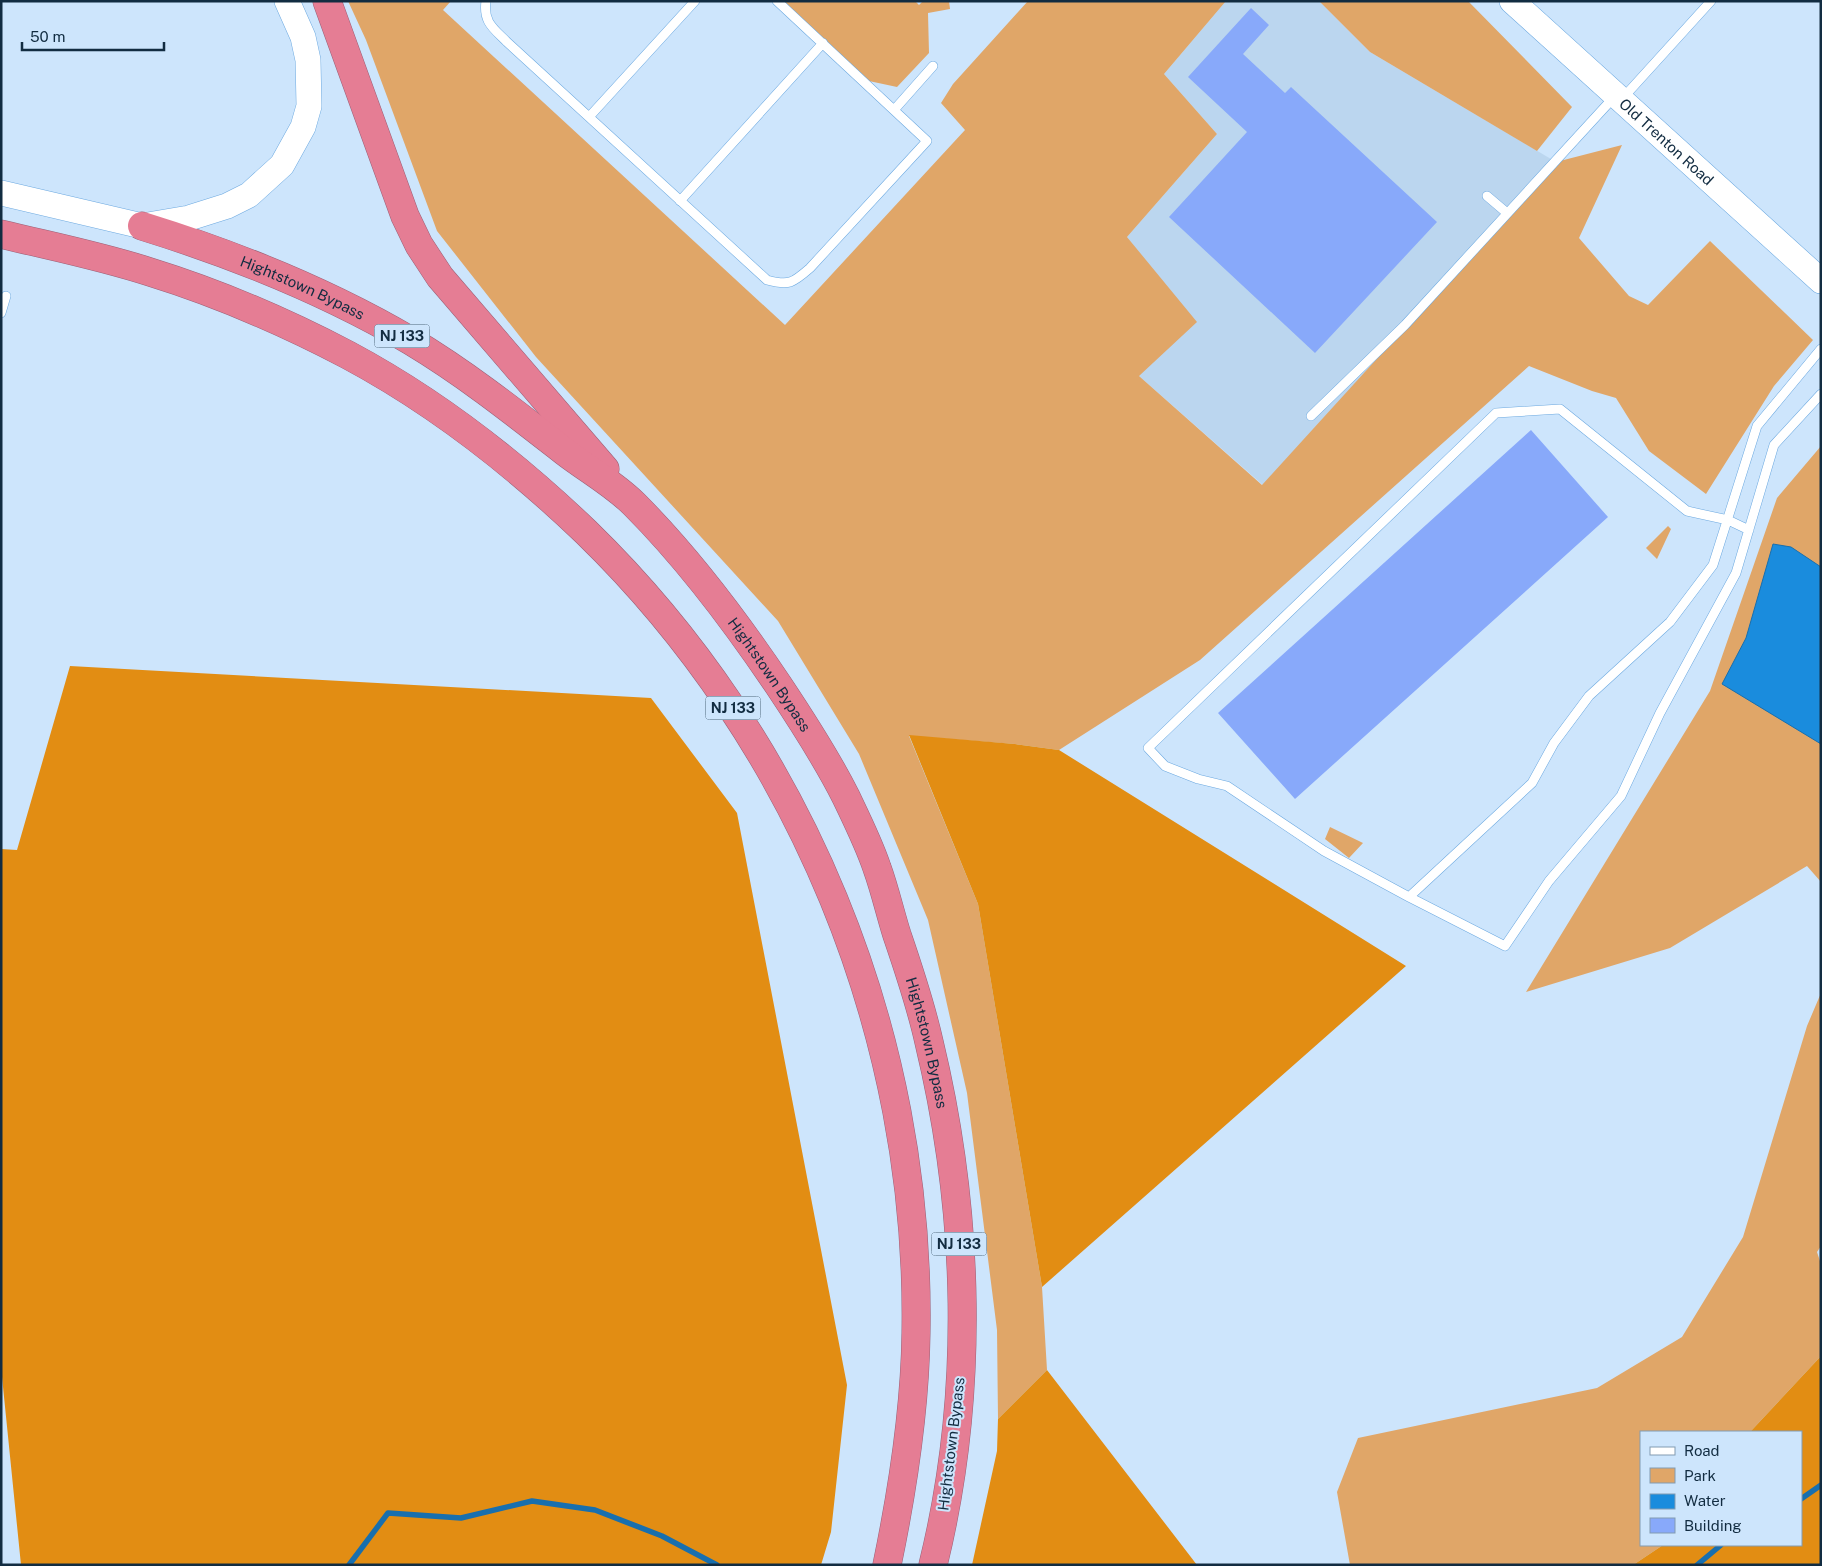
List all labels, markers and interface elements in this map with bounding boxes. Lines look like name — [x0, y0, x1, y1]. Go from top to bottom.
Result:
scale bar — [22, 20, 165, 52]
text: 50 m — [30, 28, 65, 45]
street label: Old Trenton Road — [1616, 95, 1717, 188]
street label: Hightstown Bypass — [238, 252, 368, 322]
road number: NJ 133 — [374, 324, 430, 348]
street label: Hightstown Bypass — [725, 614, 815, 735]
road number: NJ 133 — [706, 696, 760, 720]
street label: Hightstown Bypass — [903, 975, 951, 1110]
road number: NJ 133 — [932, 1232, 986, 1256]
street label: Hightstown Bypass — [934, 1376, 968, 1512]
legend — [1640, 1431, 1802, 1546]
text: Road — [1684, 1442, 1720, 1459]
text: Park — [1684, 1467, 1716, 1484]
text: Water — [1684, 1492, 1726, 1509]
text: Building — [1684, 1517, 1742, 1534]

